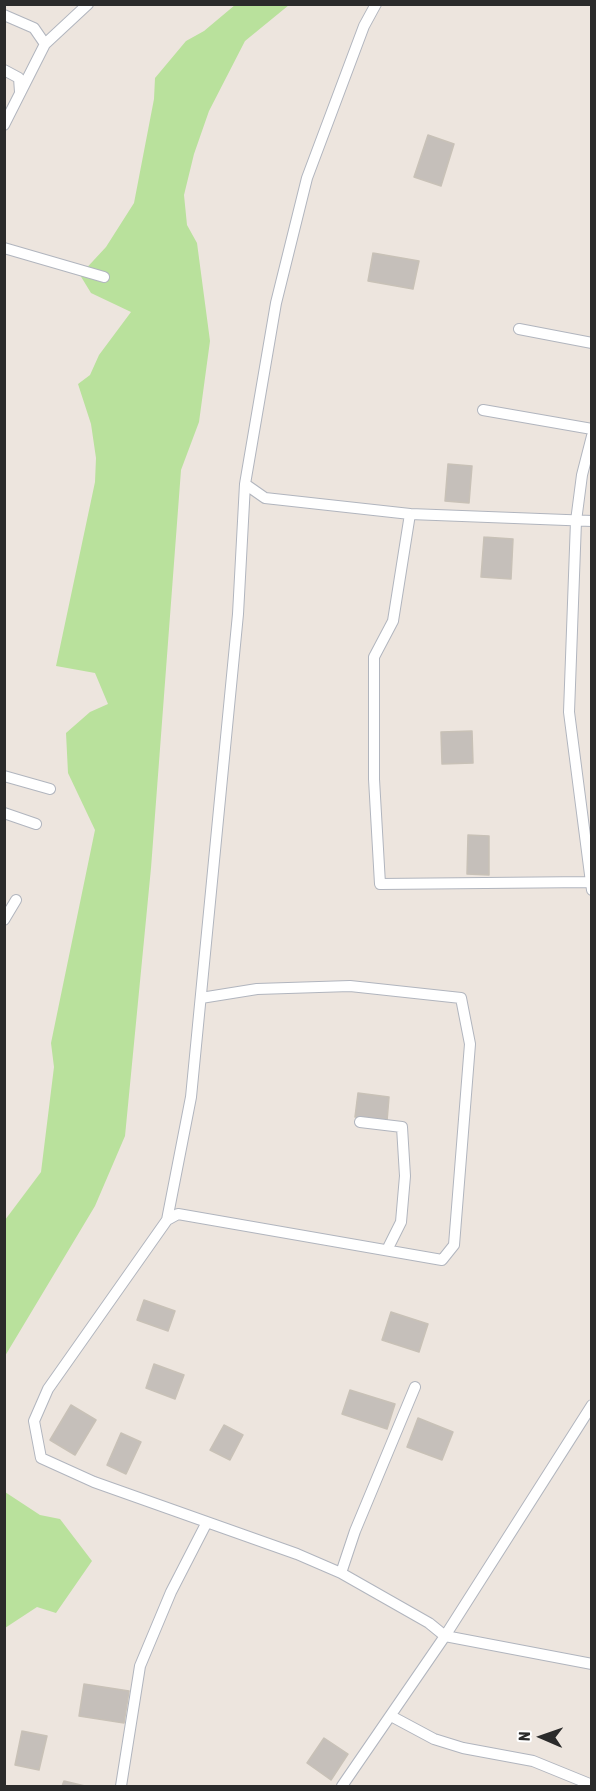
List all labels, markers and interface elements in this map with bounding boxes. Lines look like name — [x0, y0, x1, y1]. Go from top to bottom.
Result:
north arrow — [512, 1707, 572, 1767]
text: N — [515, 1731, 533, 1741]

